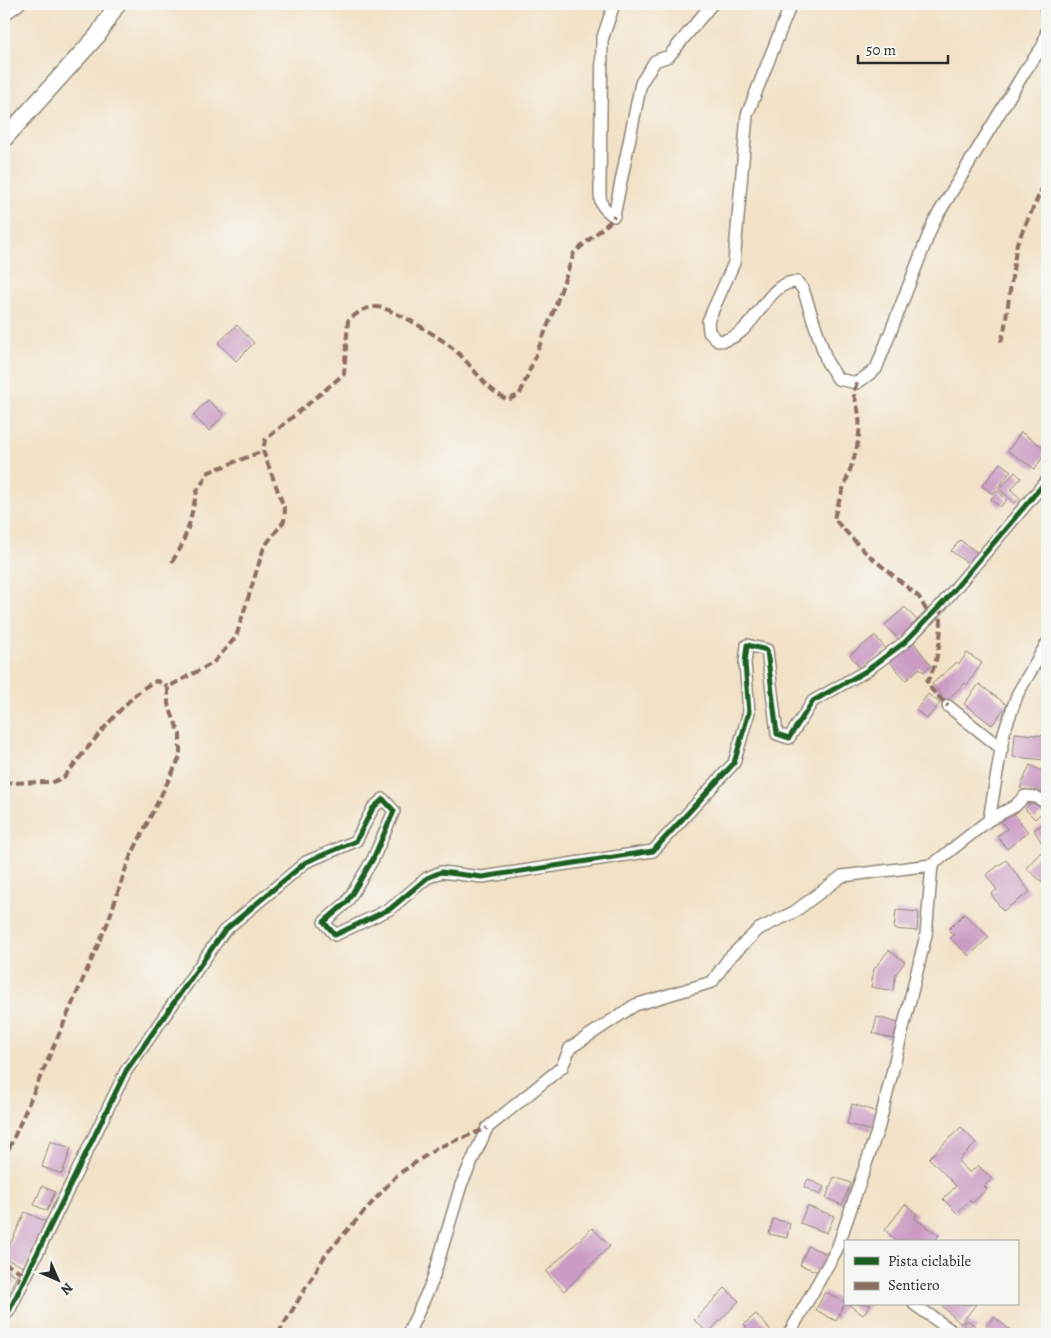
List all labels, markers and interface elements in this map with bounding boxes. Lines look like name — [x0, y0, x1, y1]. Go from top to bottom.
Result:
scale bar — [858, 32, 948, 64]
text: 50 m — [866, 40, 896, 60]
legend — [844, 1240, 1018, 1306]
text: Pista ciclabile — [888, 1251, 971, 1271]
north arrow — [32, 1256, 82, 1306]
text: Sentiero — [888, 1275, 940, 1295]
text: N — [57, 1279, 77, 1299]

